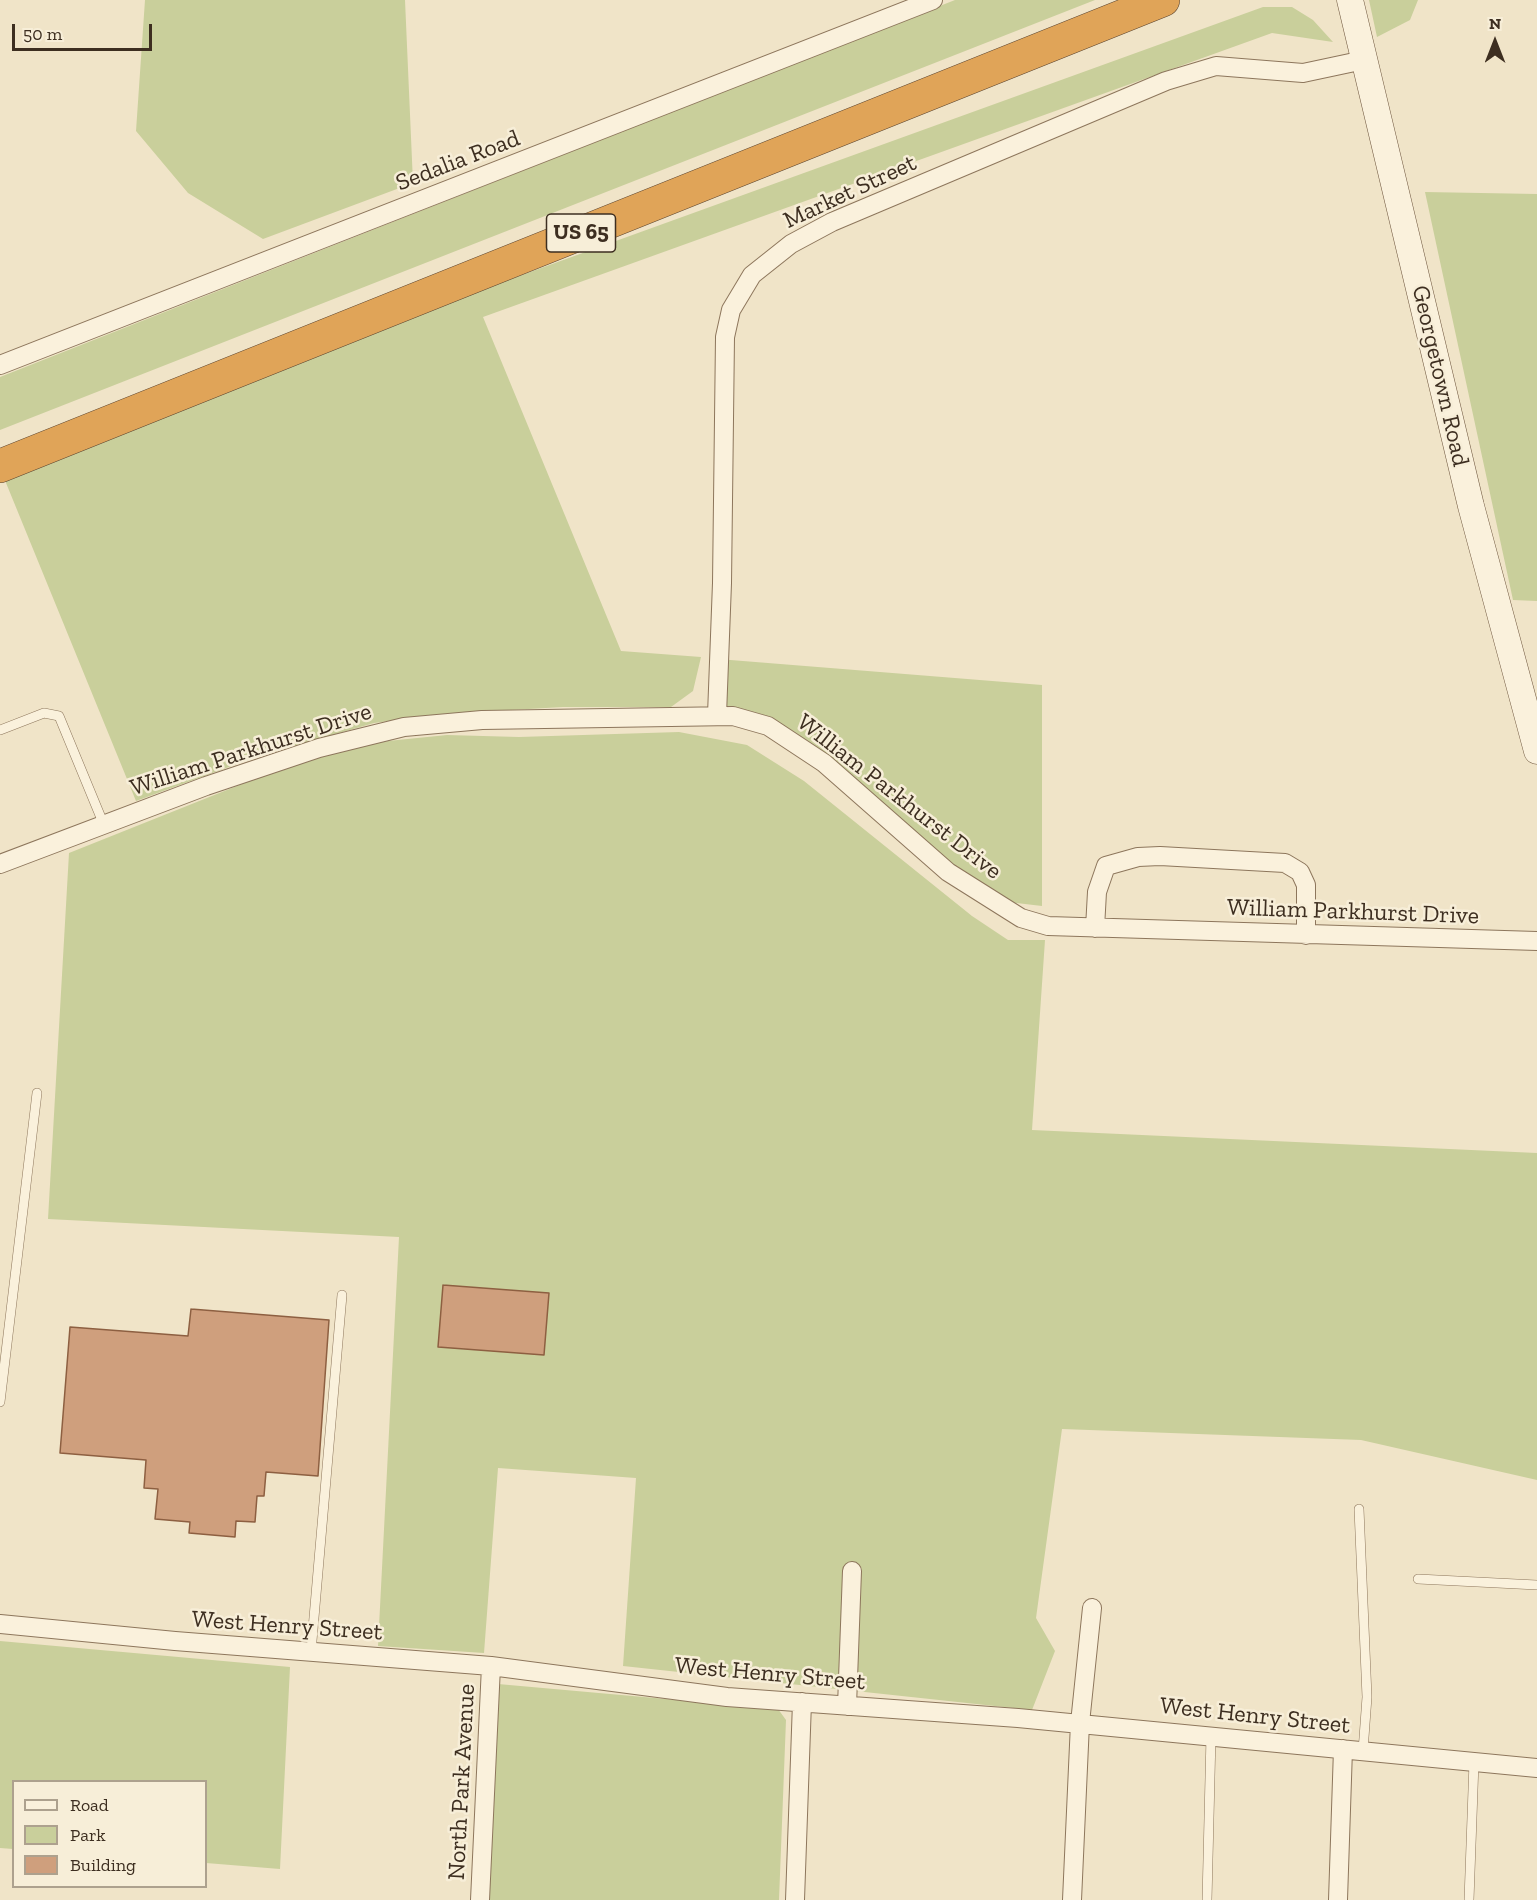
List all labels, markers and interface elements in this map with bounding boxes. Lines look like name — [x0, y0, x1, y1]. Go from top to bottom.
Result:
scale bar — [15, 12, 154, 50]
north arrow — [1465, 12, 1525, 72]
text: N — [1489, 14, 1501, 33]
text: 50 m — [23, 23, 62, 45]
street label: Sedalia Road — [392, 124, 524, 198]
street label: Market Street — [779, 149, 921, 235]
road number: US 65 — [546, 214, 616, 252]
street label: Georgetown Road — [1405, 283, 1475, 469]
street label: William Parkhurst Drive — [127, 697, 375, 803]
street label: William Parkhurst Drive — [791, 708, 1007, 886]
street label: William Parkhurst Drive — [1227, 893, 1479, 931]
street label: West Henry Street — [191, 1605, 383, 1647]
street label: West Henry Street — [674, 1651, 866, 1697]
street label: North Park Avenue — [442, 1683, 482, 1881]
street label: West Henry Street — [1158, 1692, 1352, 1740]
legend — [12, 1780, 207, 1888]
text: Road — [70, 1794, 109, 1816]
text: Park — [70, 1824, 106, 1846]
text: Building — [70, 1854, 136, 1876]

